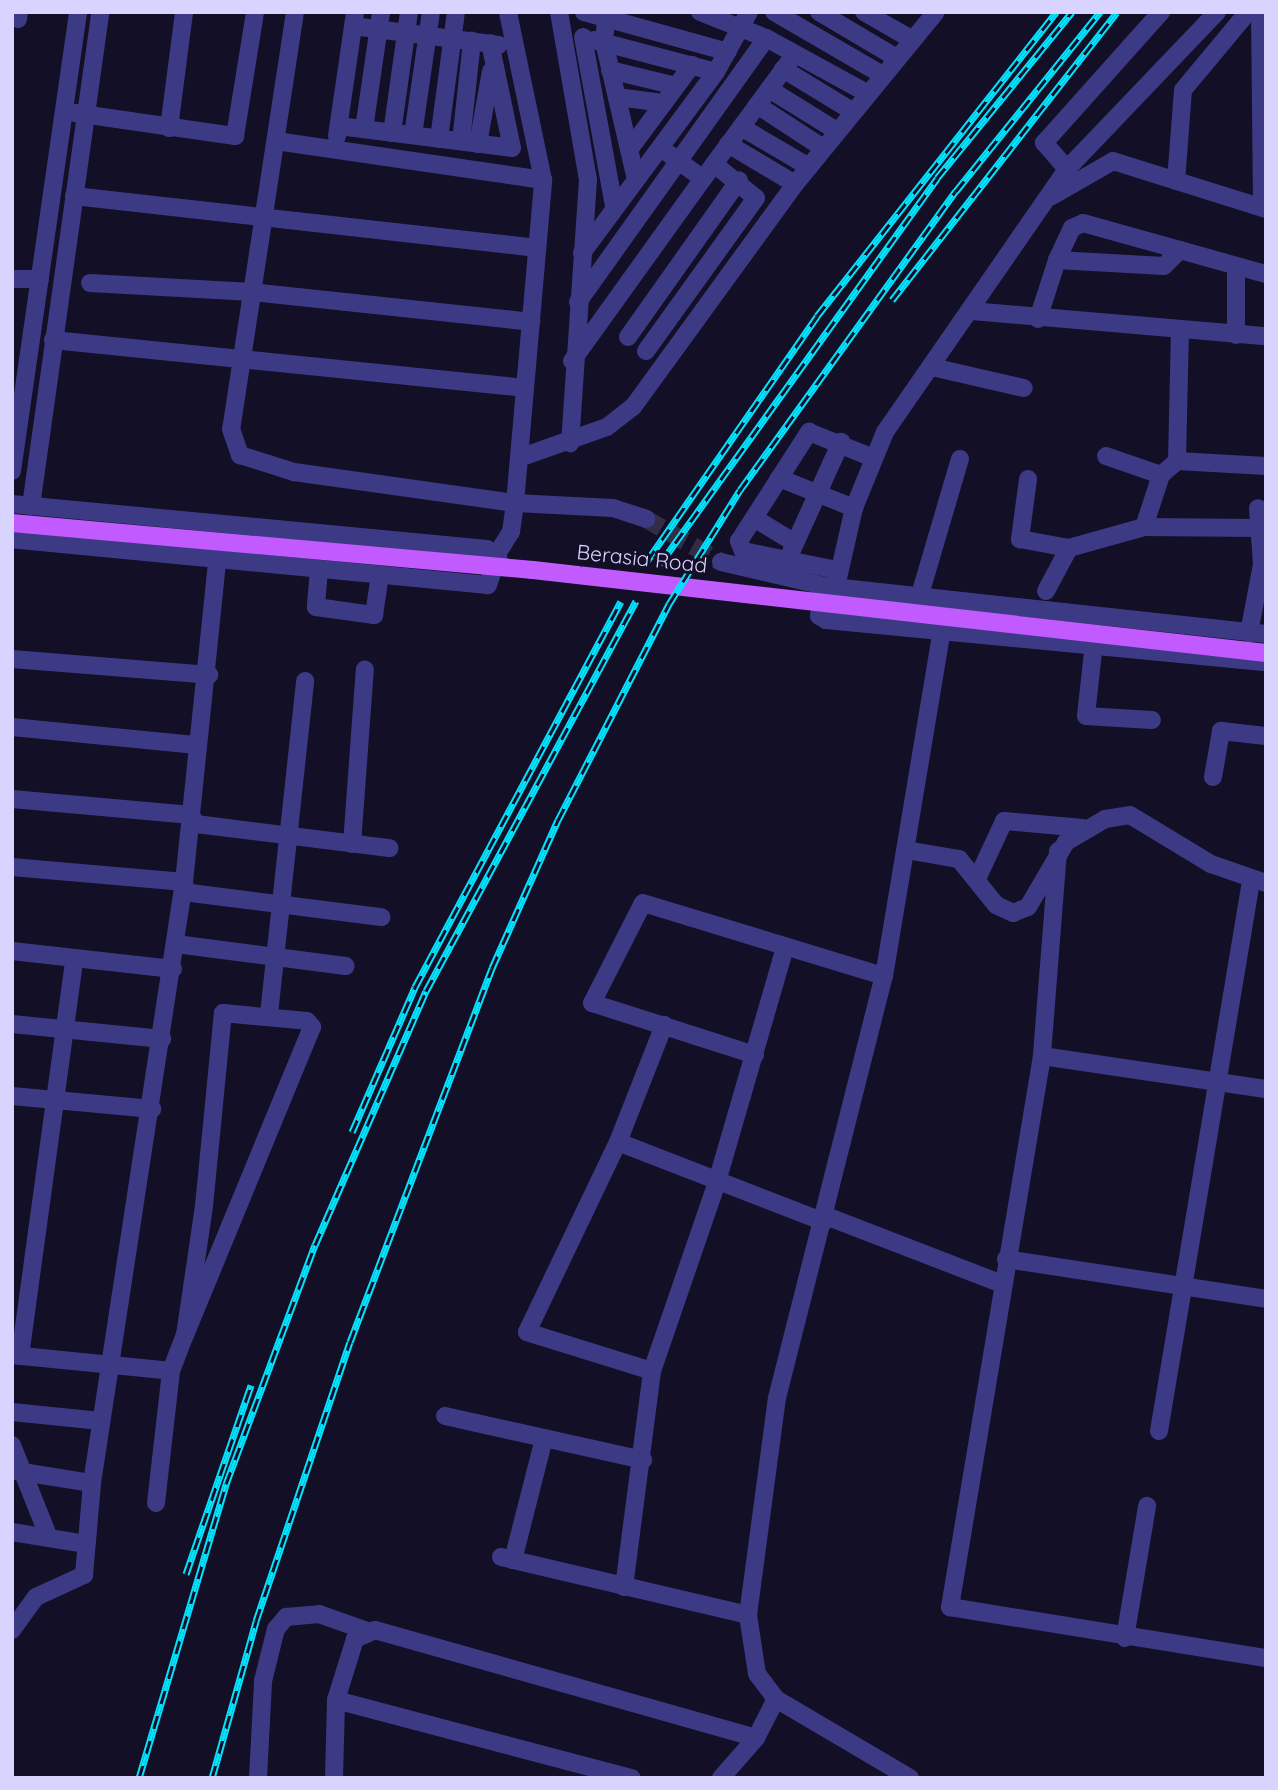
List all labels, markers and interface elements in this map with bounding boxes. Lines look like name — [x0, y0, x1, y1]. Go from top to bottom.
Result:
street label: Berasia Road — [576, 539, 708, 577]

